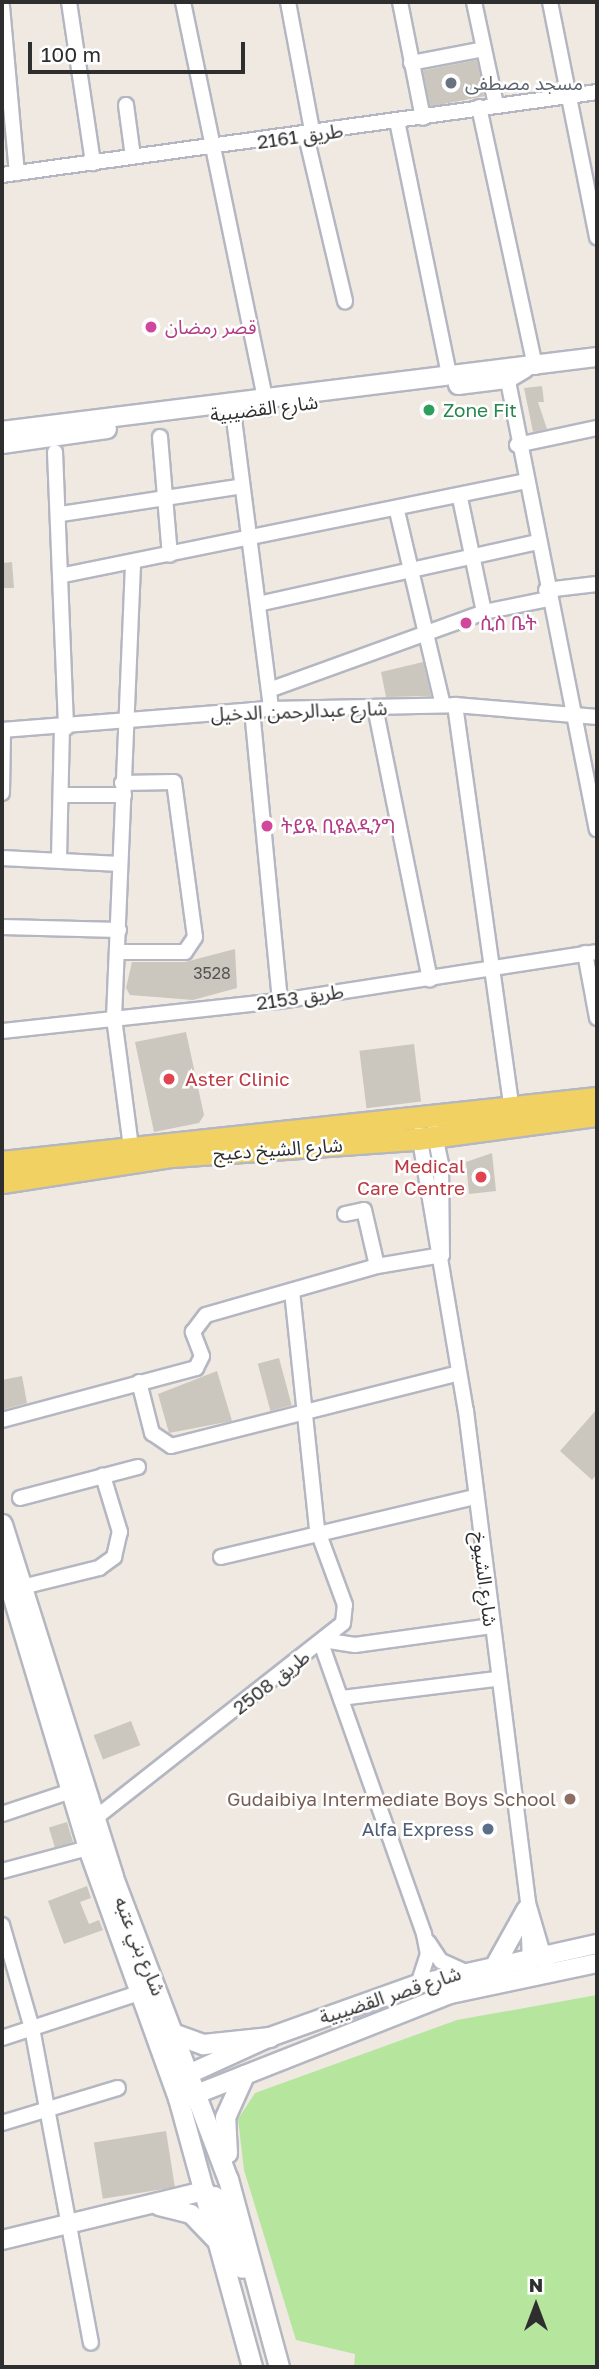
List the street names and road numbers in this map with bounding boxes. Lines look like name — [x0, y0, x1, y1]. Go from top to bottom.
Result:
street label: طريق 2161 — [256, 119, 344, 153]
street label: شارع القضيبية — [209, 390, 319, 426]
street label: شارع عبدالرحمن الدخيل — [210, 697, 388, 725]
street label: طريق 2153 — [255, 980, 345, 1014]
street label: شارع الشيخ دعيج — [213, 1133, 343, 1165]
street label: شارع الشيوخ — [468, 1530, 502, 1628]
street label: طريق 2508 — [228, 1645, 314, 1719]
street label: شارع بني عتبه — [110, 1893, 170, 1999]
street label: شارع قصر القضيبية — [316, 1961, 464, 2029]

